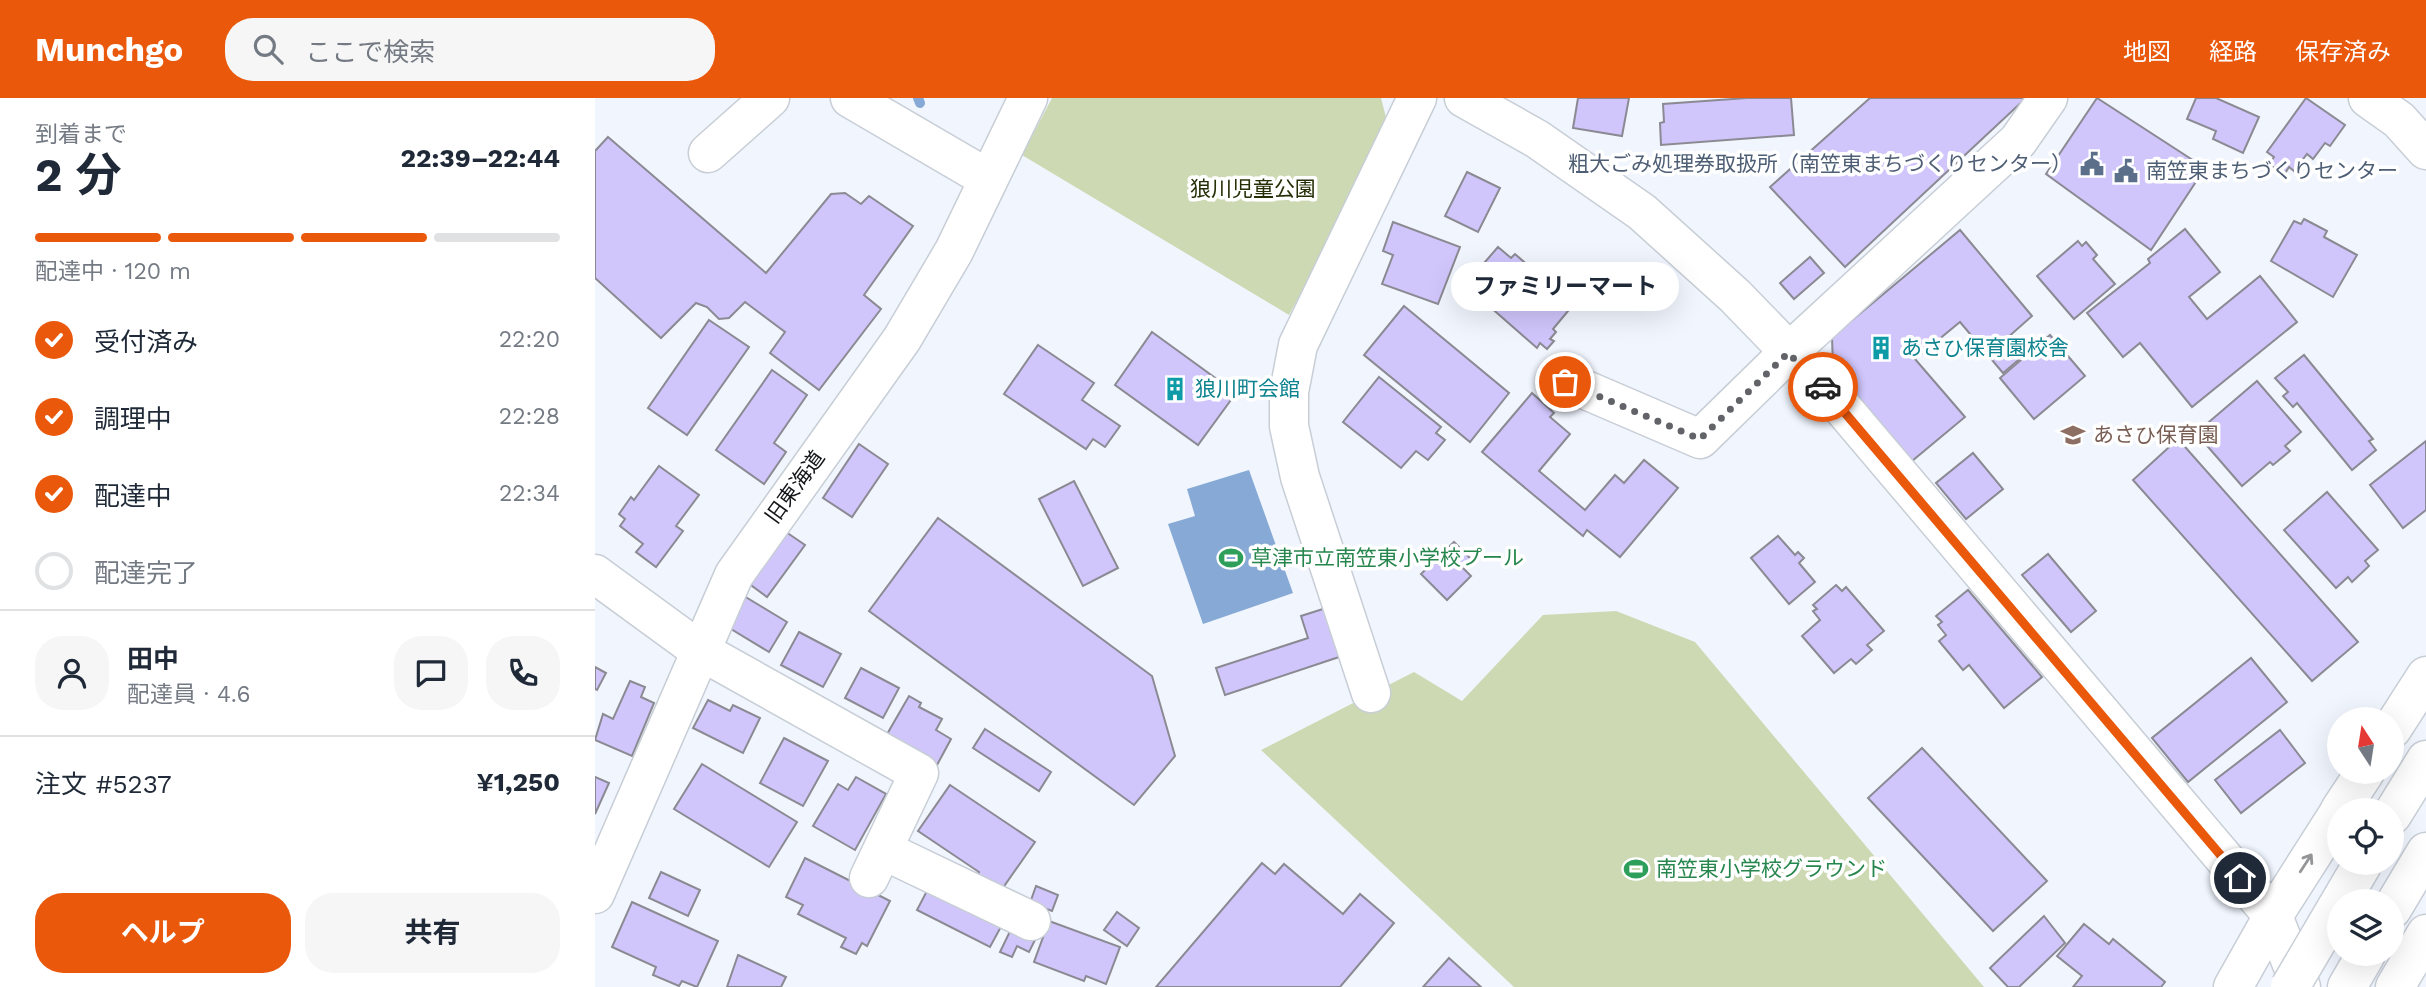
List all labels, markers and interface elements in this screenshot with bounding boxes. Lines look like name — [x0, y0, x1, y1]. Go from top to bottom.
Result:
search box — [225, 18, 715, 81]
text: Munchgo — [35, 30, 183, 69]
icon: search — [249, 30, 287, 68]
text: ここで検索 — [305, 37, 435, 67]
text: 地図 — [2123, 38, 2171, 66]
text: 経路 — [2209, 38, 2257, 66]
text: 保存済み — [2295, 38, 2391, 66]
text: 到着まで — [35, 121, 127, 148]
text: 22:39–22:44 — [400, 143, 560, 173]
text: 2 分 — [35, 148, 122, 202]
public building icon: 粗大ごみ処理券取扱所（南笠東まちづくりセンター） — [2078, 150, 2106, 178]
place label: 粗大ごみ処理券取扱所（南笠東まちづくりセンター） — [1568, 151, 2072, 176]
public building icon: 南笠東まちづくりセンター — [2112, 157, 2140, 185]
place label: 南笠東まちづくりセンター — [2146, 158, 2398, 183]
park label: 狼川児童公園 — [1190, 176, 1316, 201]
text: 配達中 · 120 m — [35, 258, 191, 285]
callout: ファミリーマート — [1451, 263, 1679, 312]
text: ファミリーマート — [1473, 273, 1657, 300]
icon: check — [35, 321, 73, 359]
text: 22:20 — [499, 326, 560, 353]
text: 受付済み — [94, 327, 198, 357]
building icon: あさひ保育園校舎 — [1867, 334, 1895, 362]
place label: あさひ保育園校舎 — [1901, 335, 2069, 360]
pin — [1535, 352, 1595, 412]
courier — [1788, 352, 1858, 422]
icon: bag — [1546, 363, 1584, 401]
icon: car — [1804, 368, 1842, 406]
building icon: 狼川町会館 — [1161, 375, 1189, 403]
place label: 狼川町会館 — [1195, 376, 1300, 401]
icon: check — [35, 398, 73, 436]
text: 22:28 — [499, 403, 560, 430]
text: 調理中 — [94, 404, 172, 434]
school or university icon: あさひ保育園 — [2059, 421, 2087, 449]
place label: あさひ保育園 — [2093, 422, 2219, 447]
street label: 旧東海道 — [760, 445, 829, 528]
icon: check — [35, 475, 73, 513]
text: 22:34 — [499, 480, 560, 507]
text: 配達中 — [94, 481, 172, 511]
sports icon: 草津市立南笠東小学校プール — [1217, 544, 1245, 572]
place label: 草津市立南笠東小学校プール — [1251, 545, 1524, 570]
text: 配達完了 — [94, 558, 198, 588]
button: person — [35, 636, 109, 710]
button: chat — [394, 636, 468, 710]
button: phone — [486, 636, 560, 710]
text: 田中 — [127, 644, 179, 674]
text: 配達員 · 4.6 — [127, 681, 250, 708]
north arrow — [2327, 707, 2405, 784]
map controls — [2327, 707, 2404, 966]
text: ¥1,250 — [477, 767, 560, 797]
text: 注文 #5237 — [35, 769, 171, 799]
button: locate — [2327, 798, 2404, 875]
pin — [2210, 848, 2270, 908]
one-way arrow — [2300, 854, 2314, 874]
sports icon: 南笠東小学校グラウンド — [1622, 855, 1650, 883]
place label: 南笠東小学校グラウンド — [1656, 856, 1887, 881]
icon: home — [2221, 859, 2259, 897]
button: layers — [2327, 889, 2404, 966]
button: ヘルプ — [35, 893, 291, 973]
button: 共有 — [305, 893, 560, 973]

